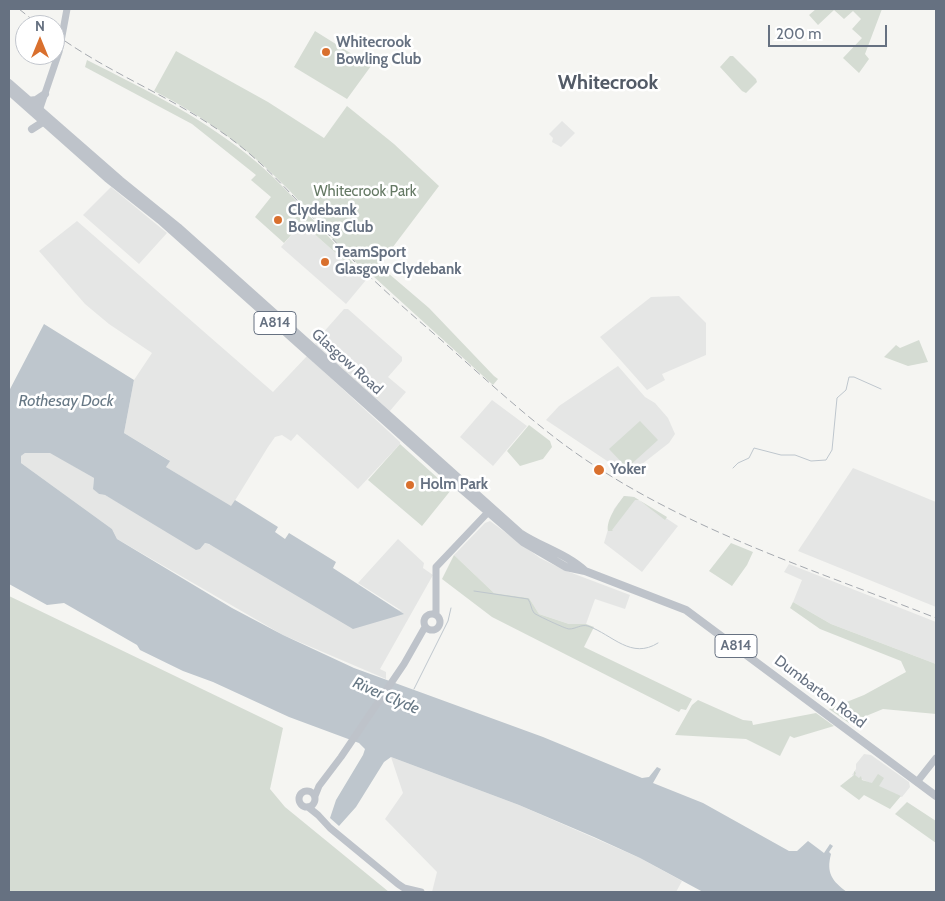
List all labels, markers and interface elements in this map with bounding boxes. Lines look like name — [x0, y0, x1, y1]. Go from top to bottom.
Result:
north arrow — [15, 15, 65, 65]
scale bar — [770, 15, 889, 47]
text: N — [35, 17, 45, 35]
text: 200 m — [776, 25, 821, 43]
place label: Whitecrook Bowling Club — [336, 34, 421, 69]
marker: Whitecrook Bowling Club — [320, 46, 332, 58]
district label: Whitecrook — [558, 71, 658, 95]
park label: Whitecrook Park — [313, 183, 417, 201]
place label: Clydebank Bowling Club — [288, 202, 373, 237]
marker: Clydebank Bowling Club — [272, 214, 284, 226]
place label: TeamSport Glasgow Clydebank — [335, 244, 462, 279]
marker: TeamSport Glasgow Clydebank — [319, 256, 331, 268]
road number: A814 — [254, 312, 296, 334]
street label: Glasgow Road — [308, 325, 386, 399]
water label: Rothesay Dock — [18, 391, 114, 411]
place label: Yoker — [610, 461, 646, 479]
marker: Yoker — [592, 463, 606, 477]
place label: Holm Park — [420, 476, 488, 494]
marker: Holm Park — [404, 479, 416, 491]
road number: A814 — [715, 634, 757, 658]
street label: Dumbarton Road — [771, 652, 869, 732]
water label: River Clyde — [350, 673, 422, 719]

